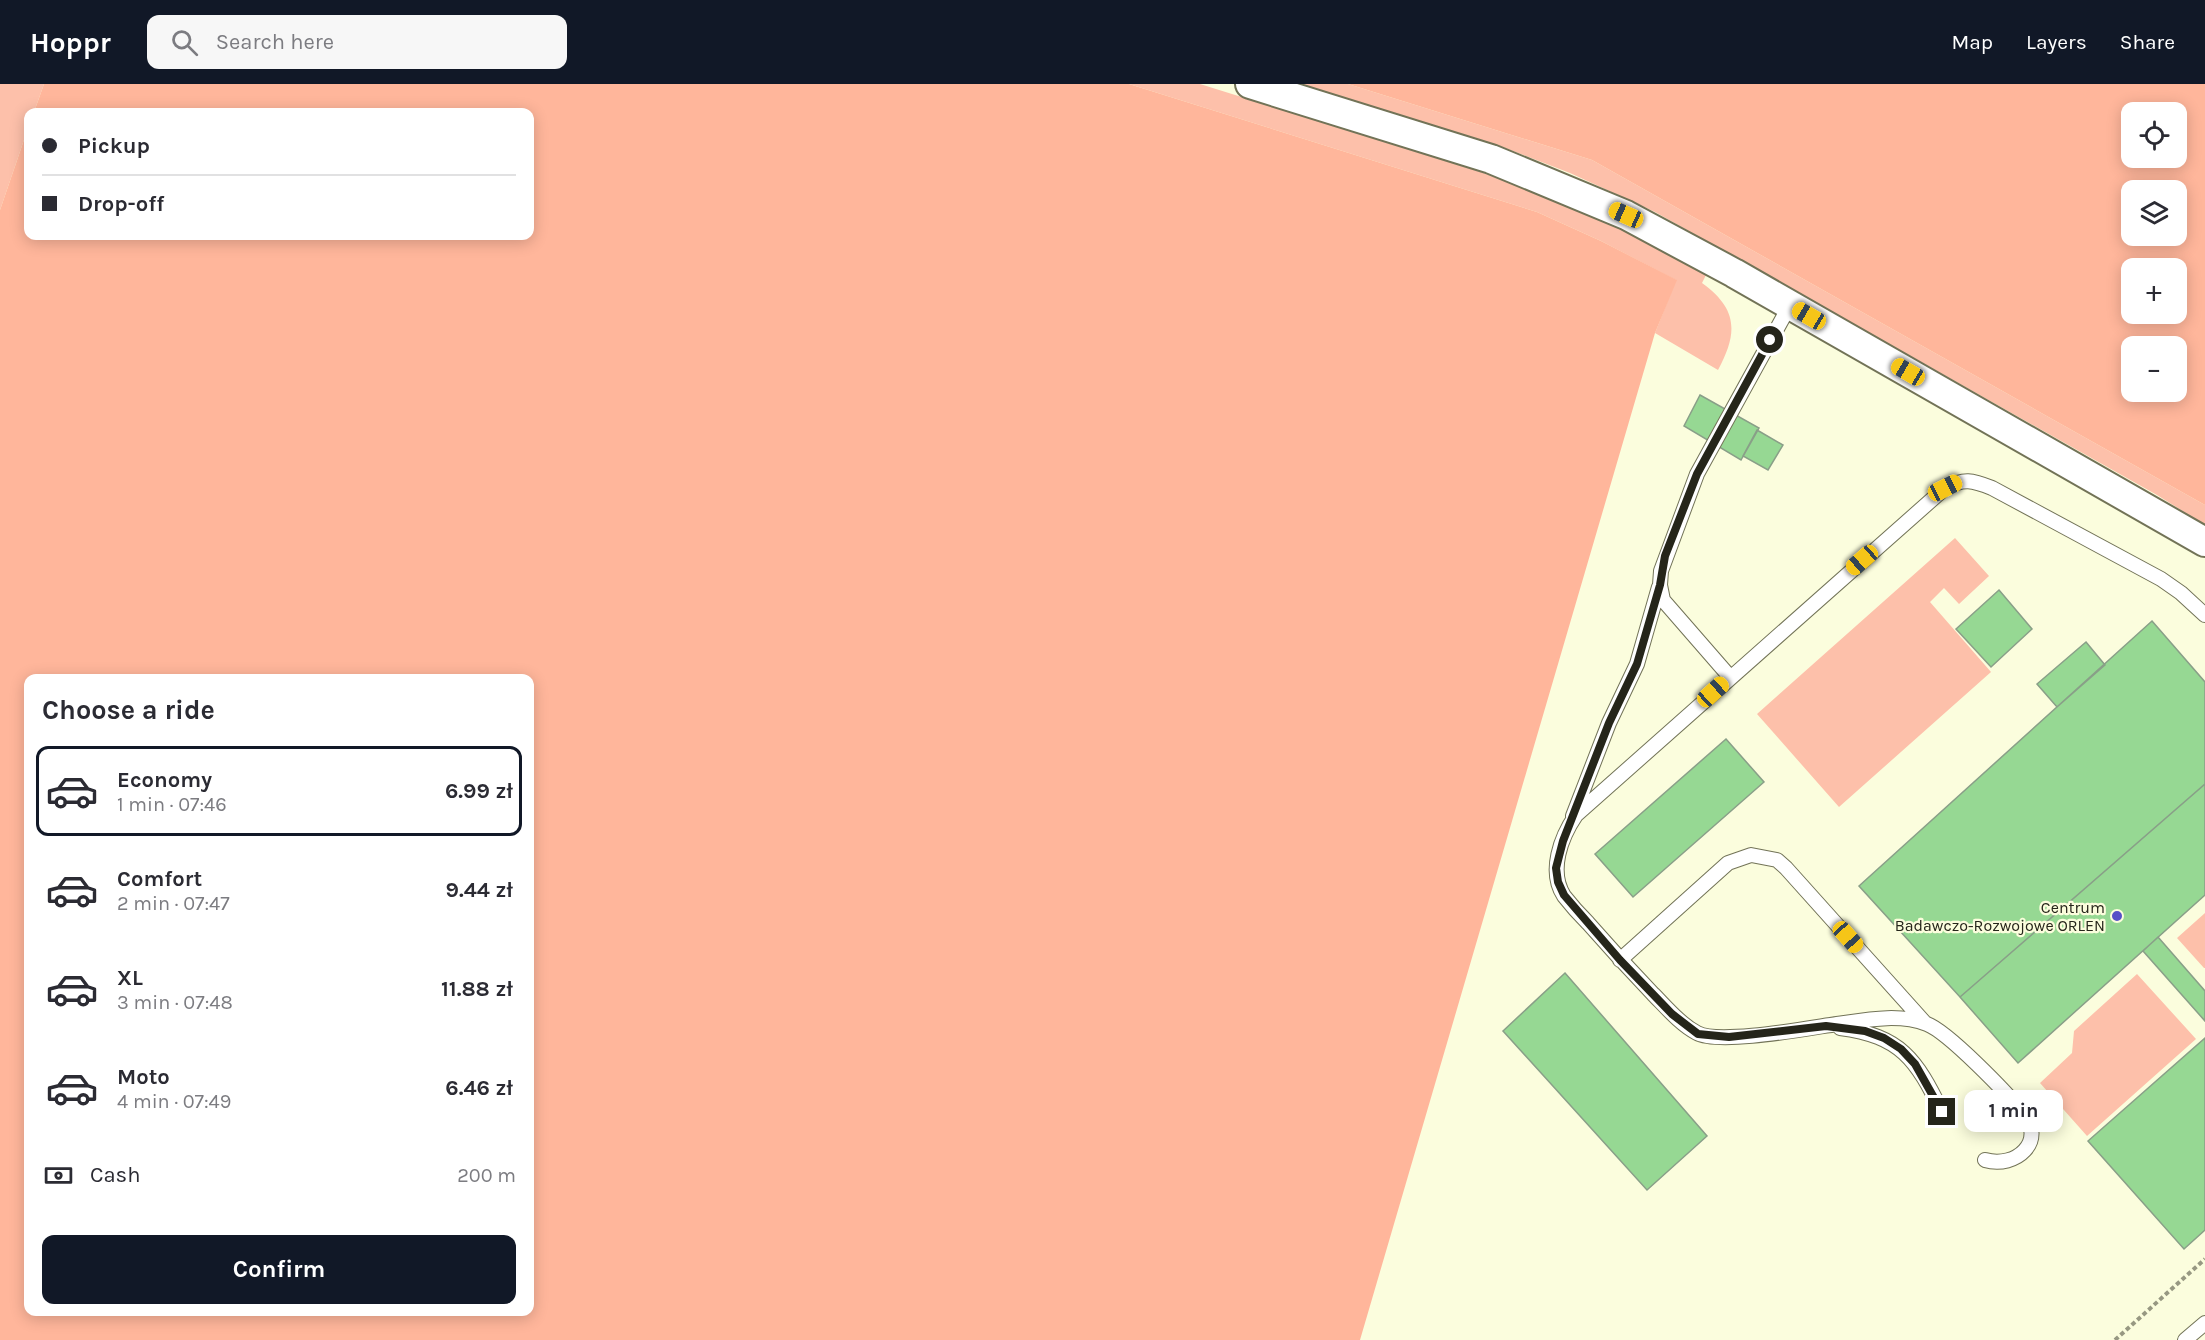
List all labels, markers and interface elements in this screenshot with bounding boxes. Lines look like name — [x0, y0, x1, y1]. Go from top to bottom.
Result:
search box — [147, 15, 567, 69]
text: Hoppr — [30, 26, 111, 59]
icon: search — [168, 26, 201, 59]
text: Search here — [216, 29, 334, 55]
text: Map — [1951, 30, 1993, 54]
text: Layers — [2026, 30, 2087, 54]
text: Share — [2120, 30, 2175, 54]
map controls — [2121, 102, 2187, 402]
button: locate — [2121, 102, 2187, 168]
text: Pickup — [78, 133, 150, 159]
button: layers — [2121, 180, 2187, 246]
text: Drop-off — [78, 191, 164, 217]
car — [1606, 199, 1646, 231]
button: + — [2121, 258, 2187, 324]
car — [1789, 299, 1829, 333]
route start — [1756, 326, 1783, 353]
button: − — [2121, 336, 2187, 402]
car — [1888, 355, 1928, 389]
car — [1925, 472, 1965, 504]
car — [1843, 541, 1881, 579]
car — [1694, 673, 1732, 711]
text: Choose a ride — [42, 694, 215, 726]
icon: car — [45, 764, 99, 818]
text: Economy — [117, 767, 212, 793]
text: 6.99 zł — [445, 778, 513, 804]
text: 1 min · 07:46 — [117, 793, 227, 816]
icon: car — [45, 863, 99, 917]
text: Comfort — [117, 866, 202, 892]
text: 9.44 zł — [446, 877, 513, 903]
text: 2 min · 07:47 — [117, 892, 230, 915]
place label: Centrum Badawczo-Rozwojowe ORLEN — [1895, 898, 2105, 935]
marker: Centrum Badawczo-Rozwojowe ORLEN — [2110, 909, 2124, 923]
car — [1829, 918, 1867, 956]
icon: car — [45, 962, 99, 1016]
text: XL — [117, 965, 143, 991]
text: 11.88 zł — [441, 976, 513, 1002]
text: 3 min · 07:48 — [117, 991, 233, 1014]
icon: car — [45, 1061, 99, 1115]
text: Moto — [117, 1064, 170, 1090]
text: 6.46 zł — [445, 1075, 513, 1101]
text: 4 min · 07:49 — [117, 1090, 231, 1113]
callout: 1 min — [1963, 1091, 2062, 1133]
route end — [1928, 1098, 1955, 1125]
text: 1 min — [1988, 1099, 2039, 1122]
icon: cash — [42, 1159, 75, 1192]
text: Cash — [90, 1162, 140, 1188]
text: 200 m — [457, 1164, 516, 1187]
button: Confirm — [42, 1235, 516, 1304]

